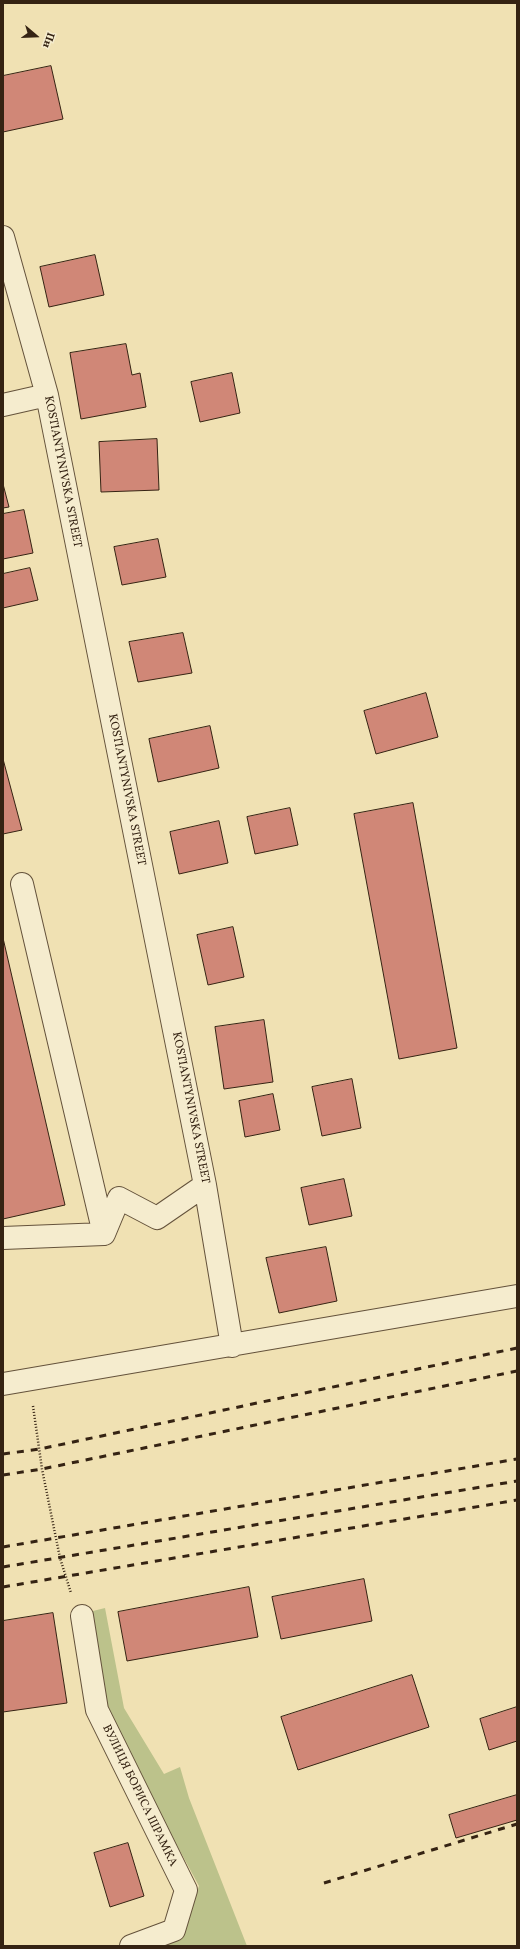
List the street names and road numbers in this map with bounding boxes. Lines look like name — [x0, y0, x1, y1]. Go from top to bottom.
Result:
street label: KOSTIANTYNIVSKA STREET — [40, 395, 84, 549]
street label: KOSTIANTYNIVSKA STREET — [104, 713, 148, 867]
street label: KOSTIANTYNIVSKA STREET — [168, 1031, 212, 1185]
street label: ВУЛИЦЯ БОРИСА ШРАМКА — [98, 1723, 180, 1869]

